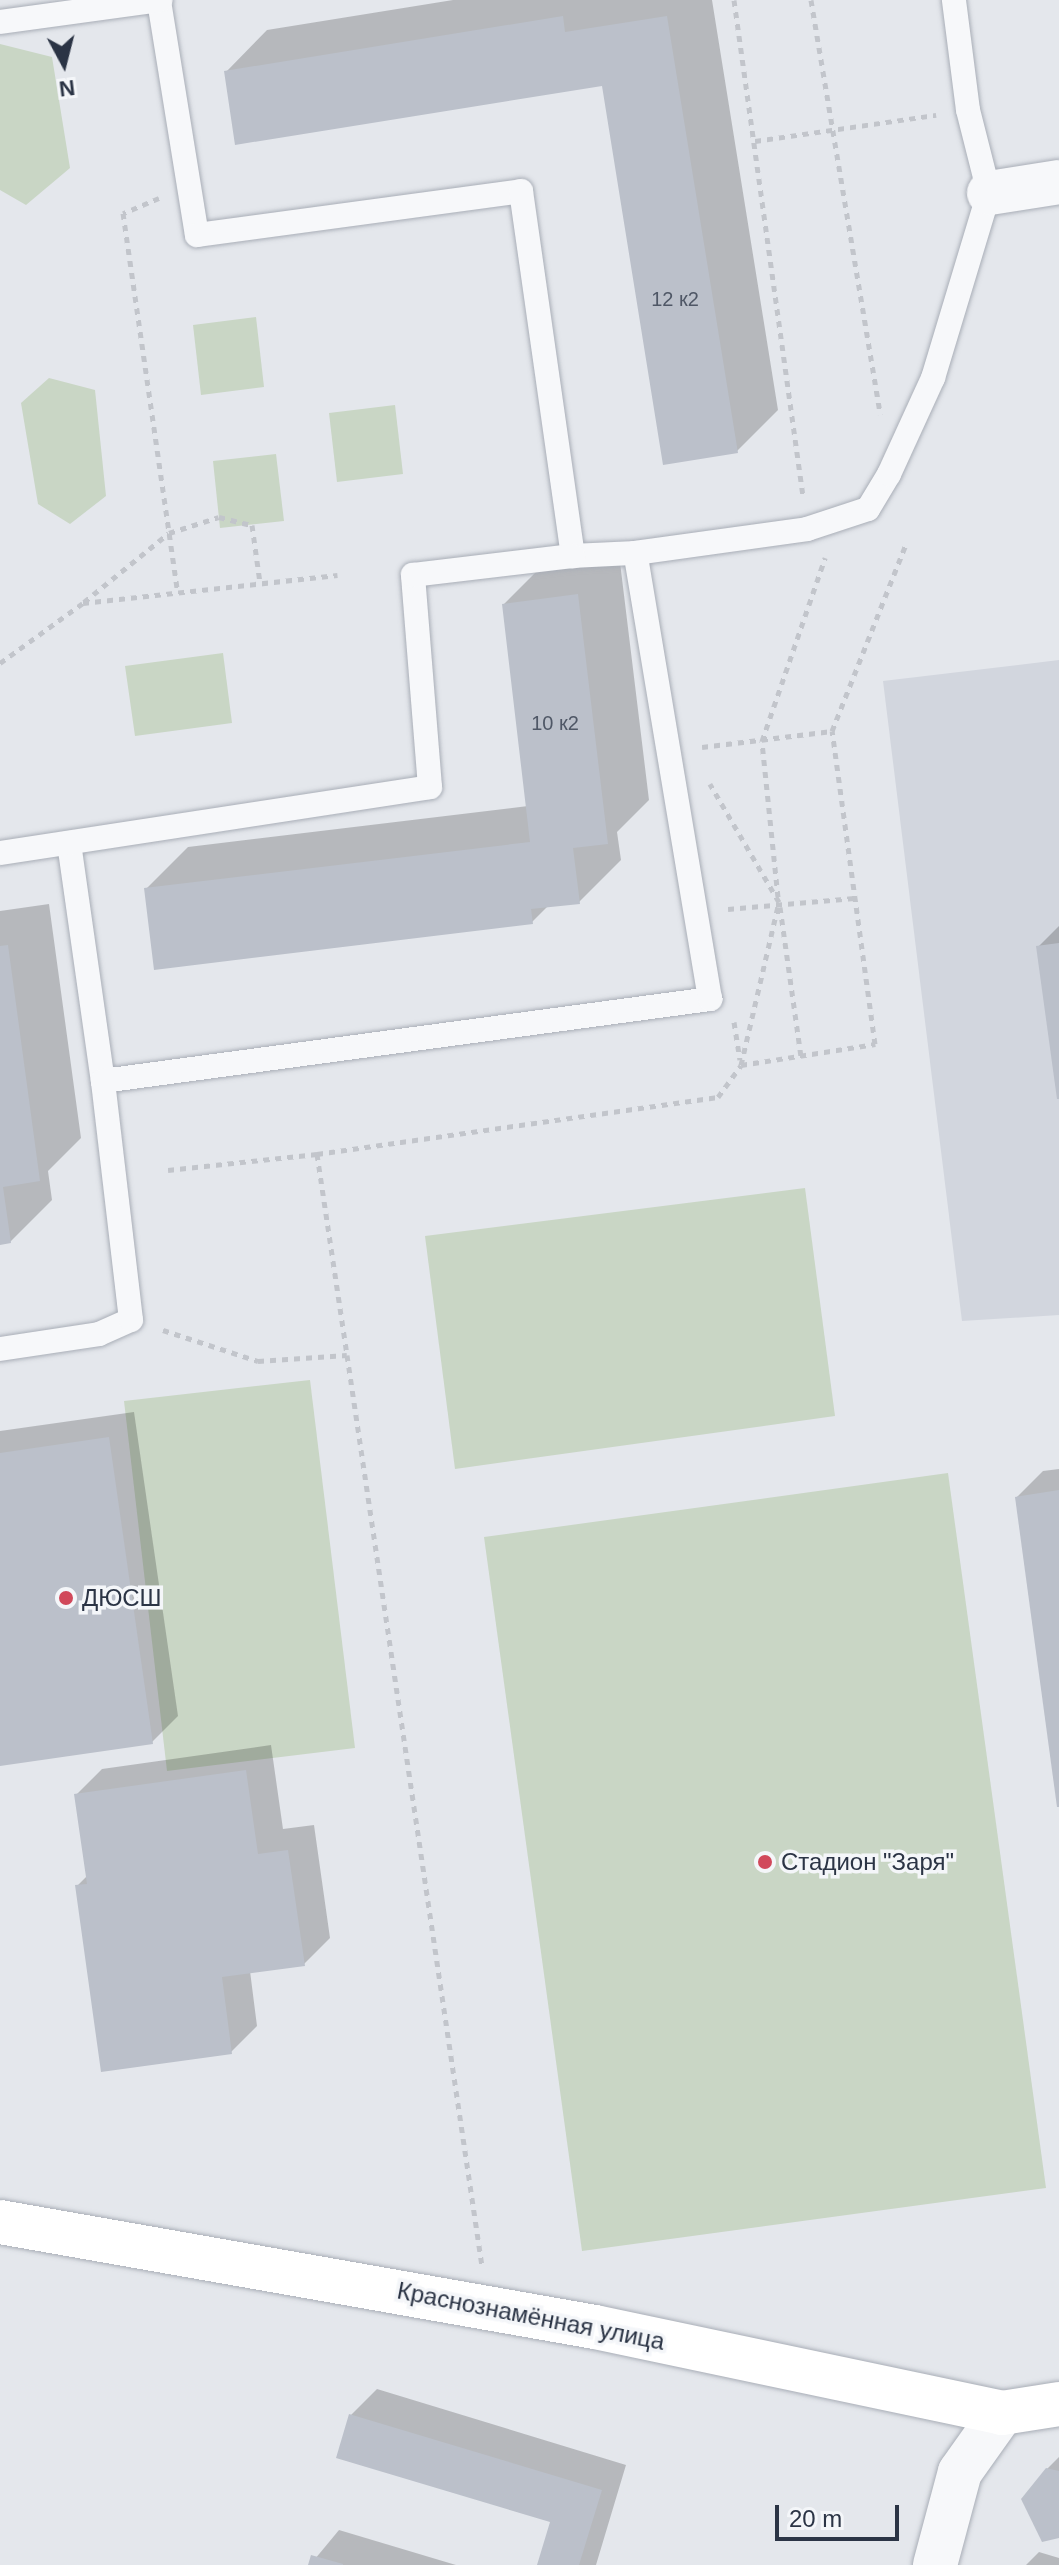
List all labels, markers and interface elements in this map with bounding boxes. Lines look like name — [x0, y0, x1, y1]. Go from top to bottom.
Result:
north arrow — [24, 24, 104, 104]
text: N — [58, 75, 76, 102]
house number: 12 к2 — [651, 287, 699, 311]
house number: 10 к2 — [531, 711, 579, 735]
place label: ДЮСШ — [82, 1584, 162, 1612]
marker: ДЮСШ — [57, 1589, 75, 1607]
place label: Стадион "Заря" — [781, 1848, 954, 1876]
marker: Стадион "Заря" — [756, 1853, 774, 1871]
street label: Краснознамённая улица — [395, 2276, 667, 2356]
scale bar — [779, 2489, 903, 2539]
text: 20 m — [789, 2505, 842, 2532]

